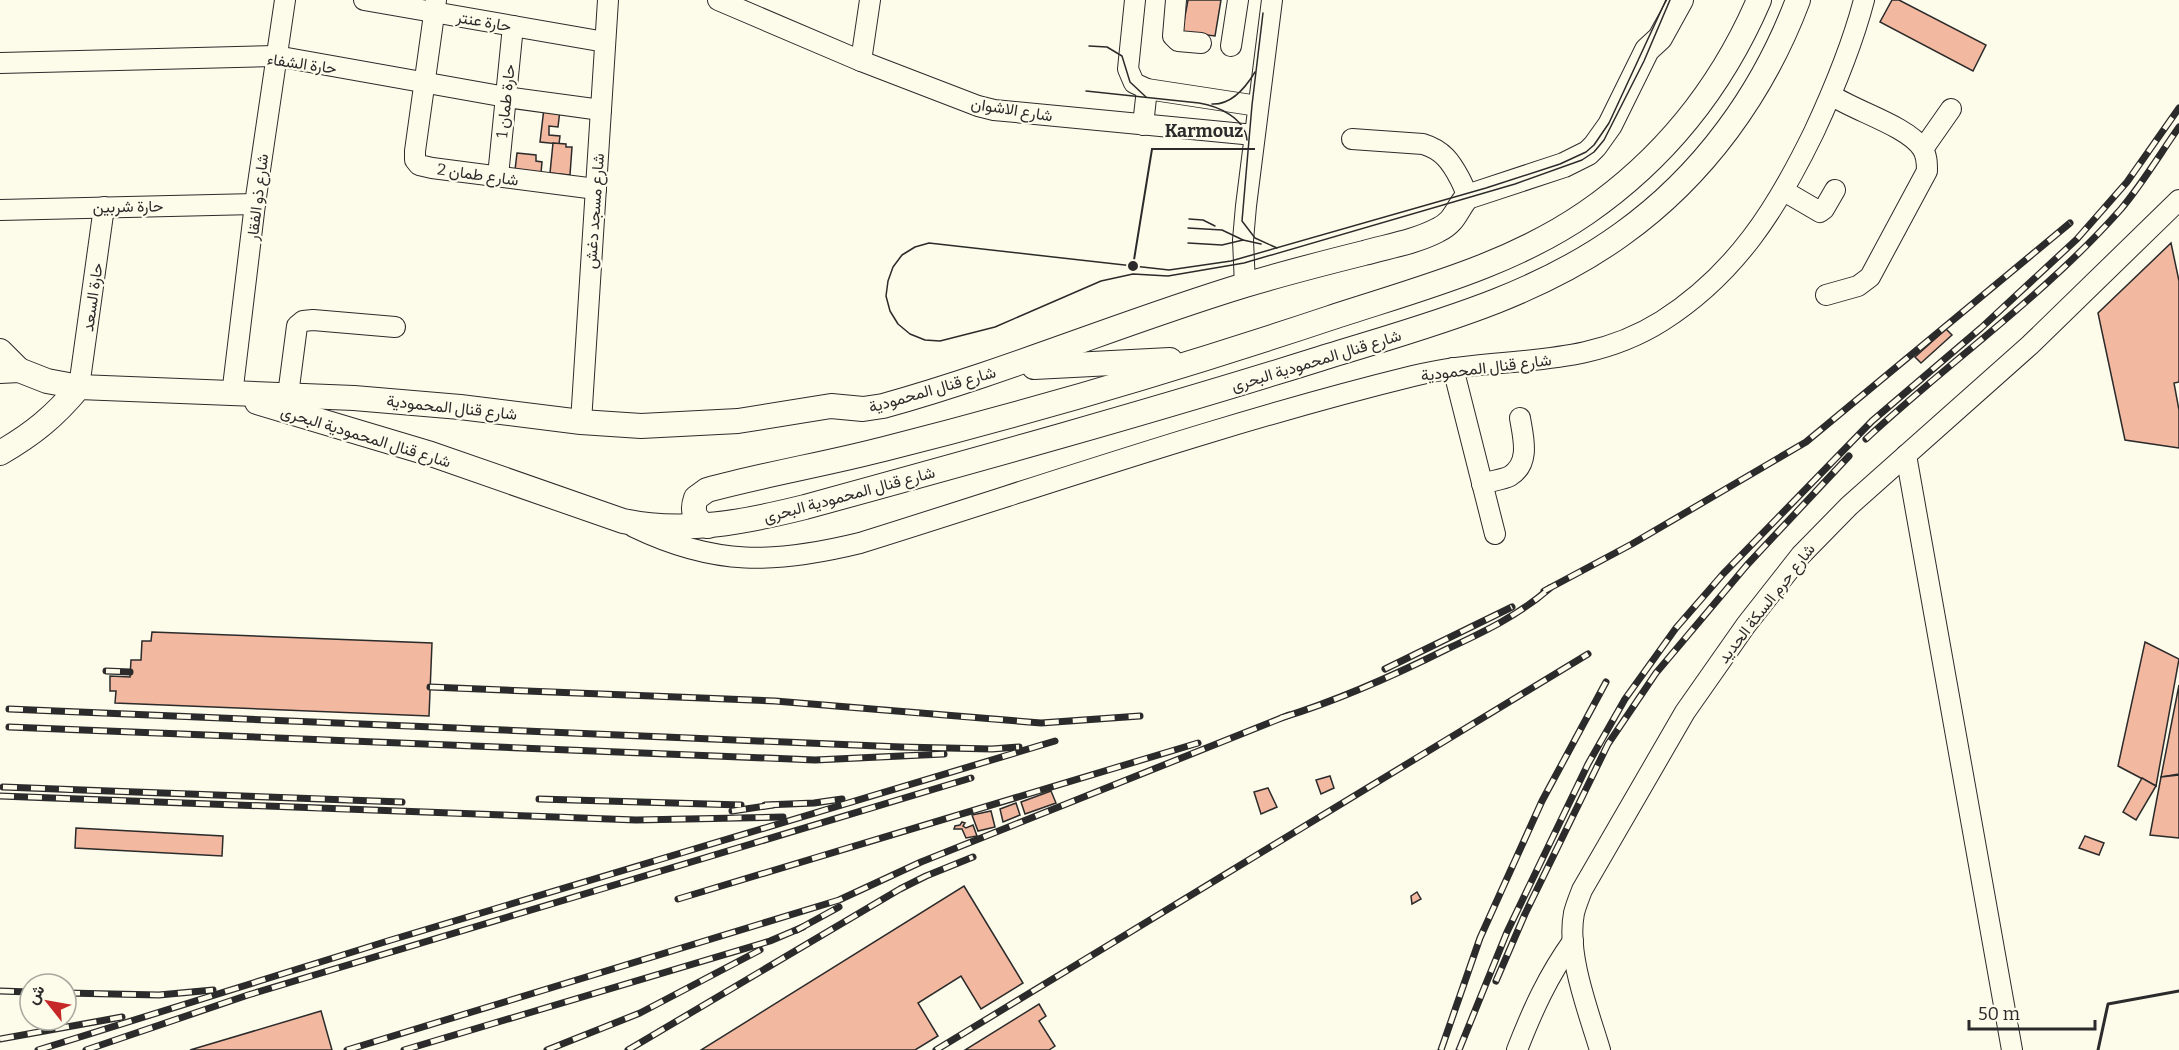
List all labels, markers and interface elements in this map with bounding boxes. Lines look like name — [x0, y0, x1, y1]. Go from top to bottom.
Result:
street label: حارة عنتر — [454, 7, 513, 37]
street label: حارة الشفاء — [266, 49, 338, 79]
street label: حارة طمان 1 — [492, 63, 520, 139]
street label: شارع الاشوان — [969, 94, 1054, 127]
callout: Karmouz — [1152, 113, 1255, 149]
text: Karmouz — [1165, 120, 1243, 142]
street label: شارع ذو الفقار — [243, 153, 274, 243]
street label: شارع مسجد دغش — [581, 153, 610, 270]
street label: شارع طمان 2 — [436, 159, 520, 192]
street label: حارة شربين — [92, 196, 164, 218]
street label: حارة السعد — [78, 261, 108, 333]
street label: شارع قنال المحمودية البحرى — [1229, 326, 1404, 397]
street label: شارع قنال المحمودية — [1420, 350, 1553, 387]
street label: شارع قنال المحمودية — [866, 362, 998, 419]
street label: شارع قنال المحمودية — [385, 391, 518, 426]
street label: شارع قنال المحمودية البحرى — [278, 402, 453, 473]
street label: شارع قنال المحمودية البحرى — [761, 462, 937, 528]
street label: شارع حرم السكة الحديد — [1714, 540, 1821, 668]
north arrow — [18, 972, 78, 1032]
text: ش — [22, 981, 49, 1008]
scale bar — [1969, 993, 2095, 1031]
text: 50 m — [1978, 1003, 2020, 1025]

